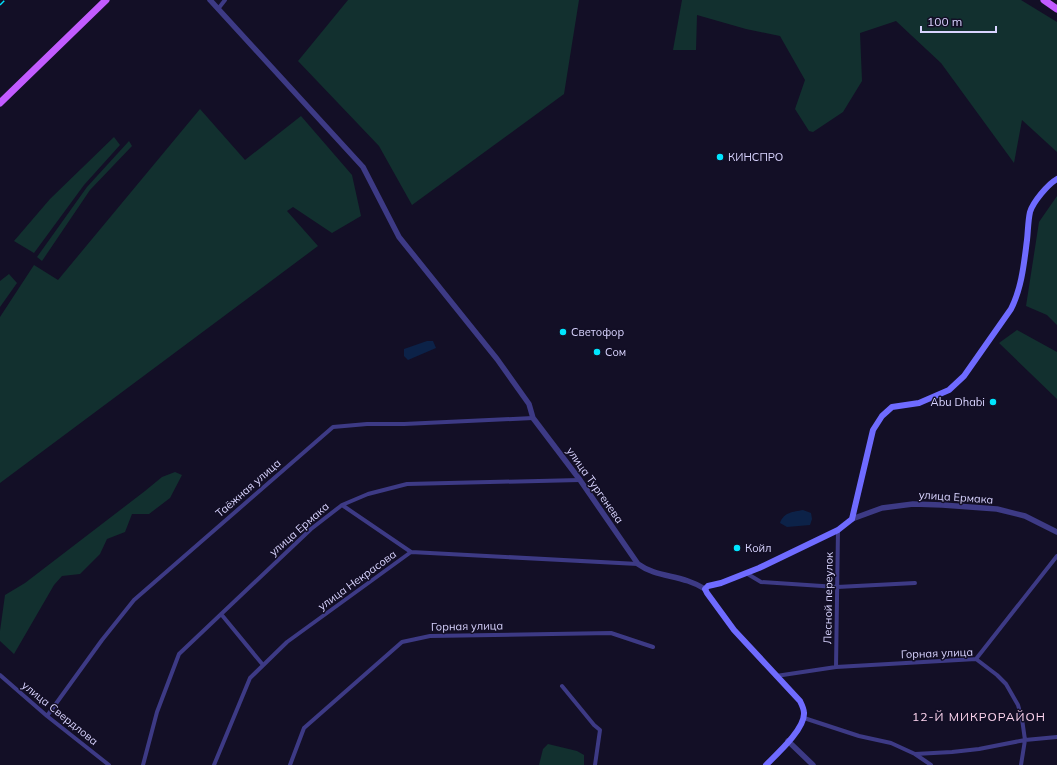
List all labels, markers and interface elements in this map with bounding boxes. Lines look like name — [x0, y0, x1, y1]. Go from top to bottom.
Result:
scale bar — [921, 8, 996, 34]
text: 100 m — [927, 14, 962, 29]
place label: КИНСПРО — [728, 150, 783, 164]
marker: КИНСПРО — [715, 152, 725, 162]
place label: Светофор — [571, 325, 625, 339]
marker: Светофор — [558, 327, 568, 337]
place label: Сом — [605, 345, 626, 359]
marker: Сом — [592, 347, 602, 357]
place label: Abu Dhabi — [931, 395, 985, 409]
marker: Abu Dhabi — [988, 397, 998, 407]
street label: улица Тургенева — [563, 444, 627, 526]
street label: Таёжная улица — [213, 456, 283, 520]
street label: улица Ермака — [918, 487, 994, 507]
street label: улица Ермака — [266, 499, 332, 559]
place label: Койл — [745, 541, 772, 555]
marker: Койл — [732, 543, 742, 553]
street label: улица Некрасова — [315, 547, 399, 613]
street label: Лесной переулок — [820, 552, 836, 644]
street label: Горная улица — [431, 618, 503, 634]
street label: Горная улица — [901, 645, 973, 661]
street label: улица Свердлова — [19, 678, 101, 748]
district label: 12-Й МИКРОРАЙОН — [912, 709, 1046, 724]

